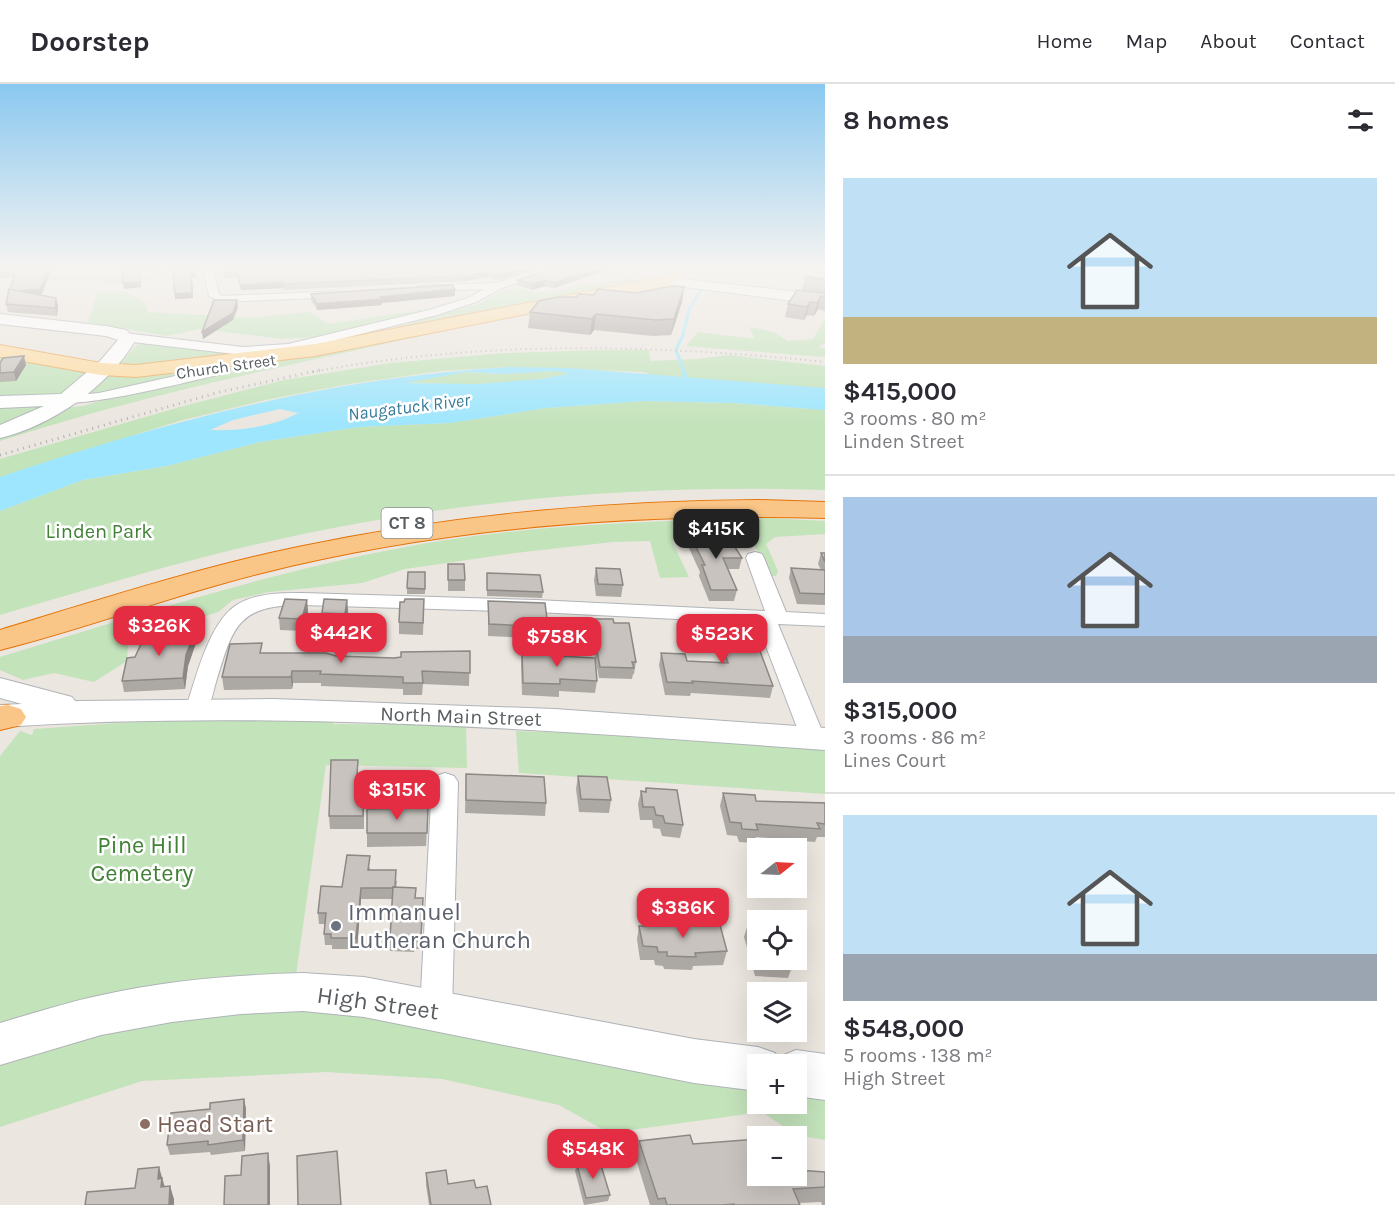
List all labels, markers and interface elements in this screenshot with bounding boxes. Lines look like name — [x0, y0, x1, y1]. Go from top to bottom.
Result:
text: Doorstep — [30, 25, 150, 58]
text: Home — [1037, 29, 1093, 53]
text: Map — [1126, 29, 1167, 53]
text: About — [1200, 29, 1257, 53]
text: Contact — [1290, 29, 1365, 53]
icon: filters — [1344, 104, 1377, 137]
text: 8 homes — [843, 105, 949, 136]
icon: home — [1056, 217, 1164, 325]
street label: Church Street — [175, 350, 277, 383]
text: $415,000 — [843, 376, 957, 407]
water label: Naugatuck River — [347, 388, 472, 425]
text: 3 rooms · 80 m² — [843, 407, 987, 430]
text: Linden Street — [843, 430, 964, 453]
road number: CT 8 — [382, 508, 432, 538]
pin: $415K — [674, 509, 758, 560]
text: $415K — [687, 517, 745, 540]
park label: Linden Park — [46, 520, 152, 543]
icon: home — [1056, 536, 1164, 644]
pin: $326K — [117, 606, 201, 657]
pin: $442K — [299, 613, 383, 664]
text: $326K — [127, 614, 191, 637]
pin: $523K — [680, 614, 764, 665]
pin: $758K — [515, 617, 599, 668]
text: $442K — [310, 621, 372, 644]
text: $523K — [690, 622, 754, 645]
text: $758K — [526, 625, 588, 648]
text: $315,000 — [843, 695, 957, 726]
street label: North Main Street — [380, 702, 543, 731]
text: 3 rooms · 86 m² — [843, 726, 986, 749]
text: Lines Court — [843, 749, 946, 772]
pin: $315K — [355, 770, 439, 821]
text: $315K — [368, 778, 426, 801]
park label: Pine Hill Cemetery — [90, 831, 194, 887]
north arrow — [747, 838, 807, 898]
map controls — [747, 838, 807, 1186]
icon: home — [1056, 854, 1164, 962]
pin: $386K — [641, 888, 725, 939]
text: $386K — [651, 896, 715, 919]
place label: Immanuel Lutheran Church — [348, 898, 531, 954]
button: locate — [747, 910, 807, 970]
marker: Immanuel Lutheran Church — [329, 919, 343, 933]
street label: High Street — [315, 981, 441, 1025]
button: layers — [747, 982, 807, 1042]
text: $548,000 — [843, 1013, 964, 1044]
text: 5 rooms · 138 m² — [843, 1044, 993, 1067]
button: + — [747, 1054, 807, 1114]
text: High Street — [843, 1067, 945, 1090]
place label: Head Start — [157, 1110, 273, 1138]
marker: Head Start — [138, 1117, 152, 1131]
button: − — [747, 1126, 807, 1186]
pin: $548K — [551, 1129, 635, 1180]
text: $548K — [561, 1137, 625, 1160]

